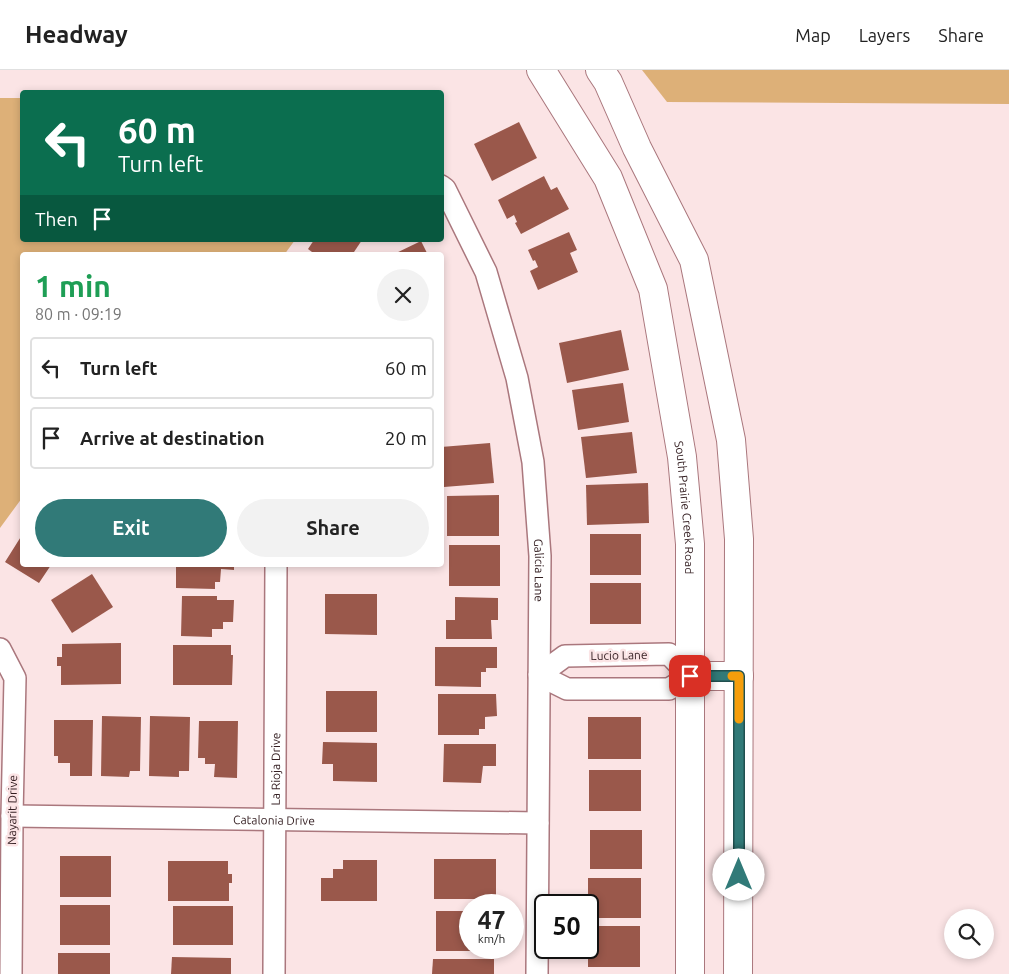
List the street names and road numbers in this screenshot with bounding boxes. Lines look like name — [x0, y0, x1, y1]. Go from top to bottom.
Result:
street label: South Prairie Creek Road — [673, 440, 697, 574]
street label: Galicia Lane — [532, 538, 547, 602]
street label: Lucio Lane — [590, 648, 648, 662]
street label: La Rioja Drive — [268, 733, 282, 805]
street label: Nayarit Drive — [5, 775, 19, 845]
street label: Catalonia Drive — [233, 812, 315, 827]

